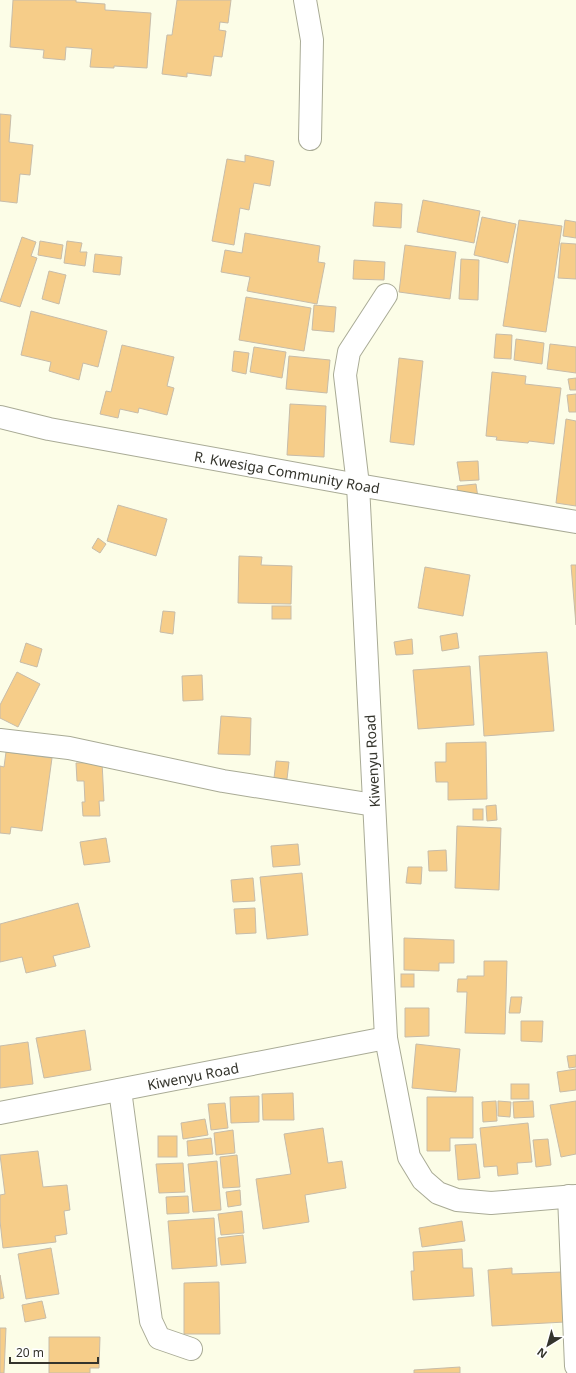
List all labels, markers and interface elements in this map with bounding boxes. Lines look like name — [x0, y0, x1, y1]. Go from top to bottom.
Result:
street label: R. Kwesiga Community Road — [193, 446, 381, 498]
street label: Kiwenyu Road — [360, 714, 384, 808]
street label: Kiwenyu Road — [146, 1058, 240, 1094]
north arrow — [528, 1325, 568, 1365]
scale bar — [10, 1339, 98, 1365]
text: 20 m — [16, 1344, 44, 1361]
text: N — [534, 1345, 550, 1362]

